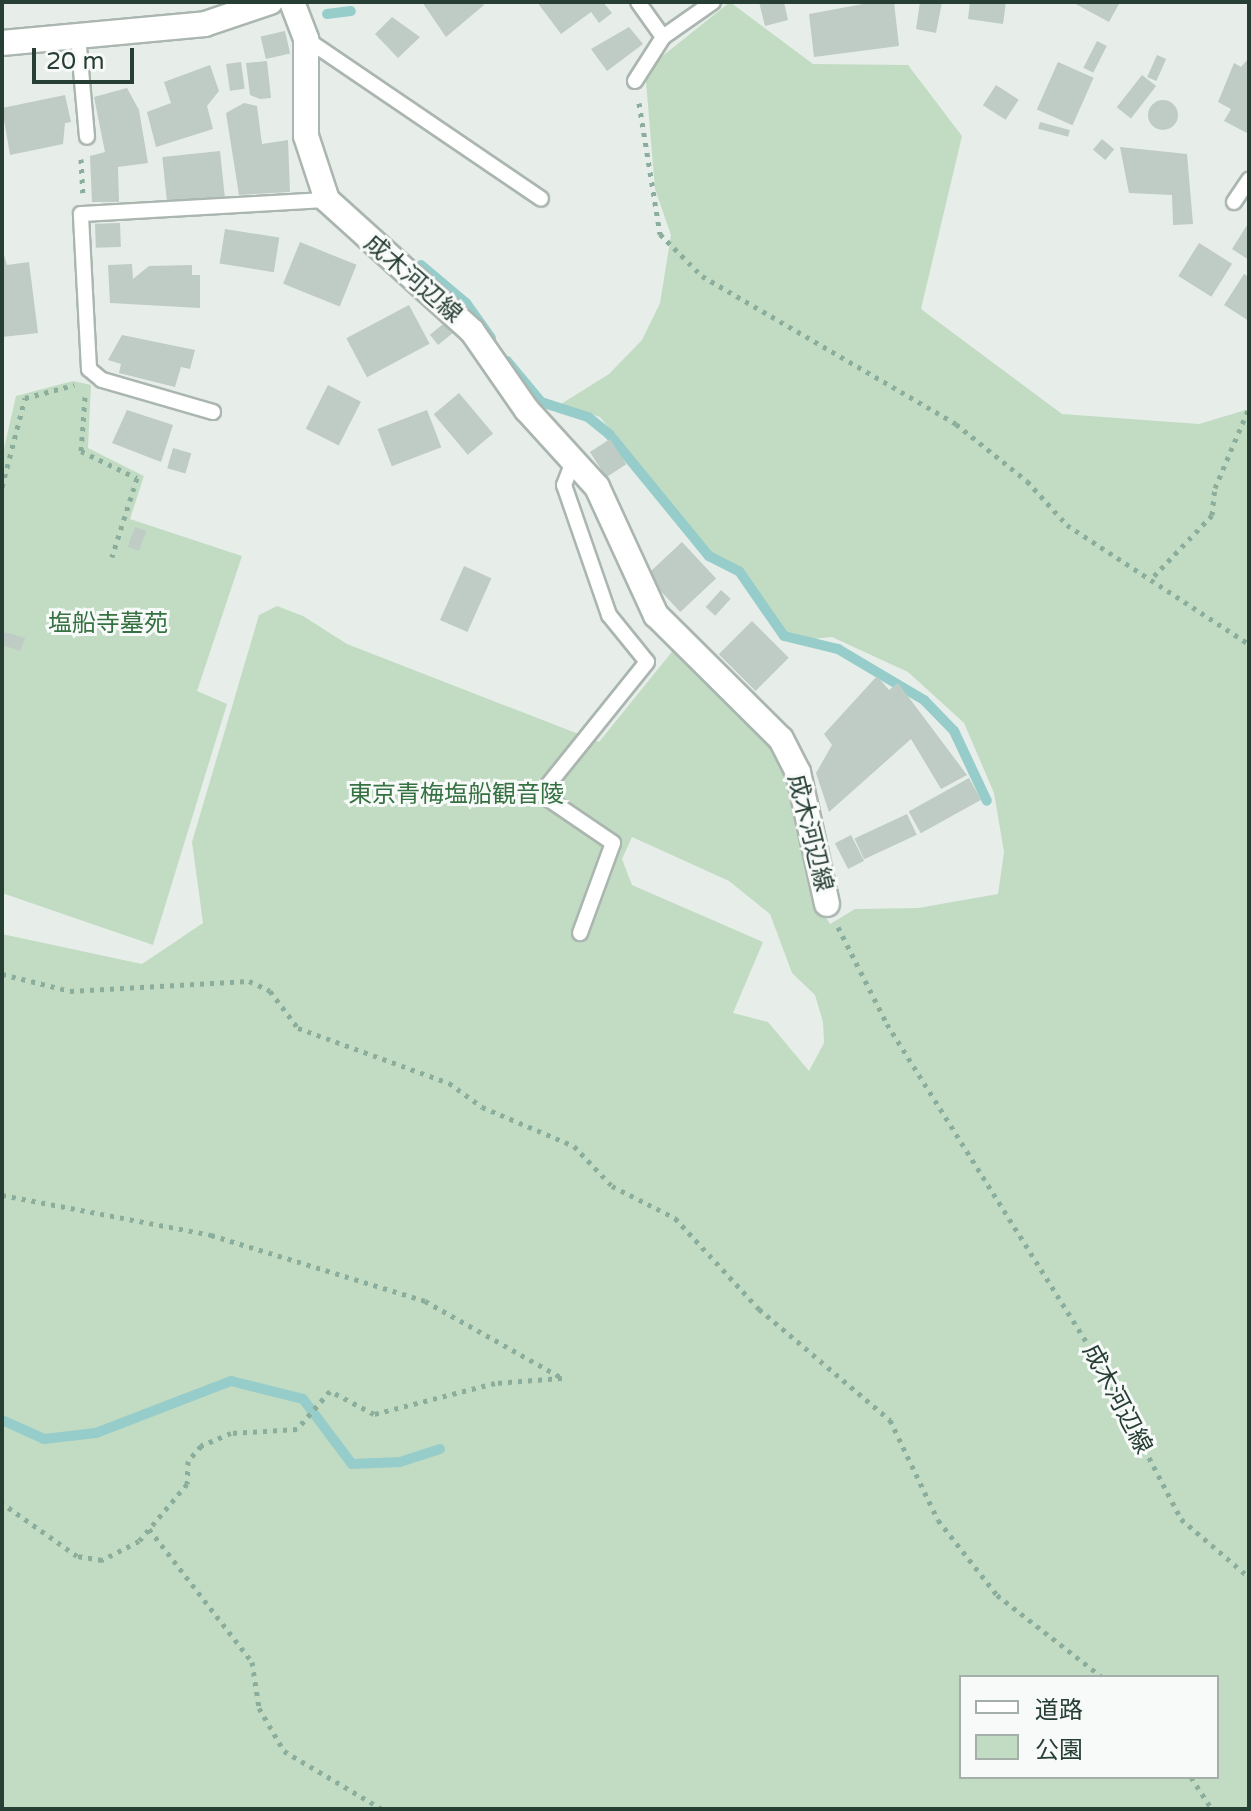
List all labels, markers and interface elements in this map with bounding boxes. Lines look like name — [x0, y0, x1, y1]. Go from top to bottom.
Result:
scale bar — [36, 32, 138, 82]
text: 20 m — [46, 47, 104, 76]
street label: 成木河辺線 — [358, 229, 468, 329]
park label: 塩船寺墓苑 — [48, 610, 168, 638]
street label: 成木河辺線 — [782, 771, 838, 895]
park label: 東京青梅塩船観音陵 — [348, 781, 564, 809]
street label: 成木河辺線 — [1076, 1339, 1158, 1459]
legend — [959, 1675, 1219, 1779]
text: 道路 — [1035, 1696, 1083, 1725]
text: 公園 — [1035, 1736, 1083, 1765]

